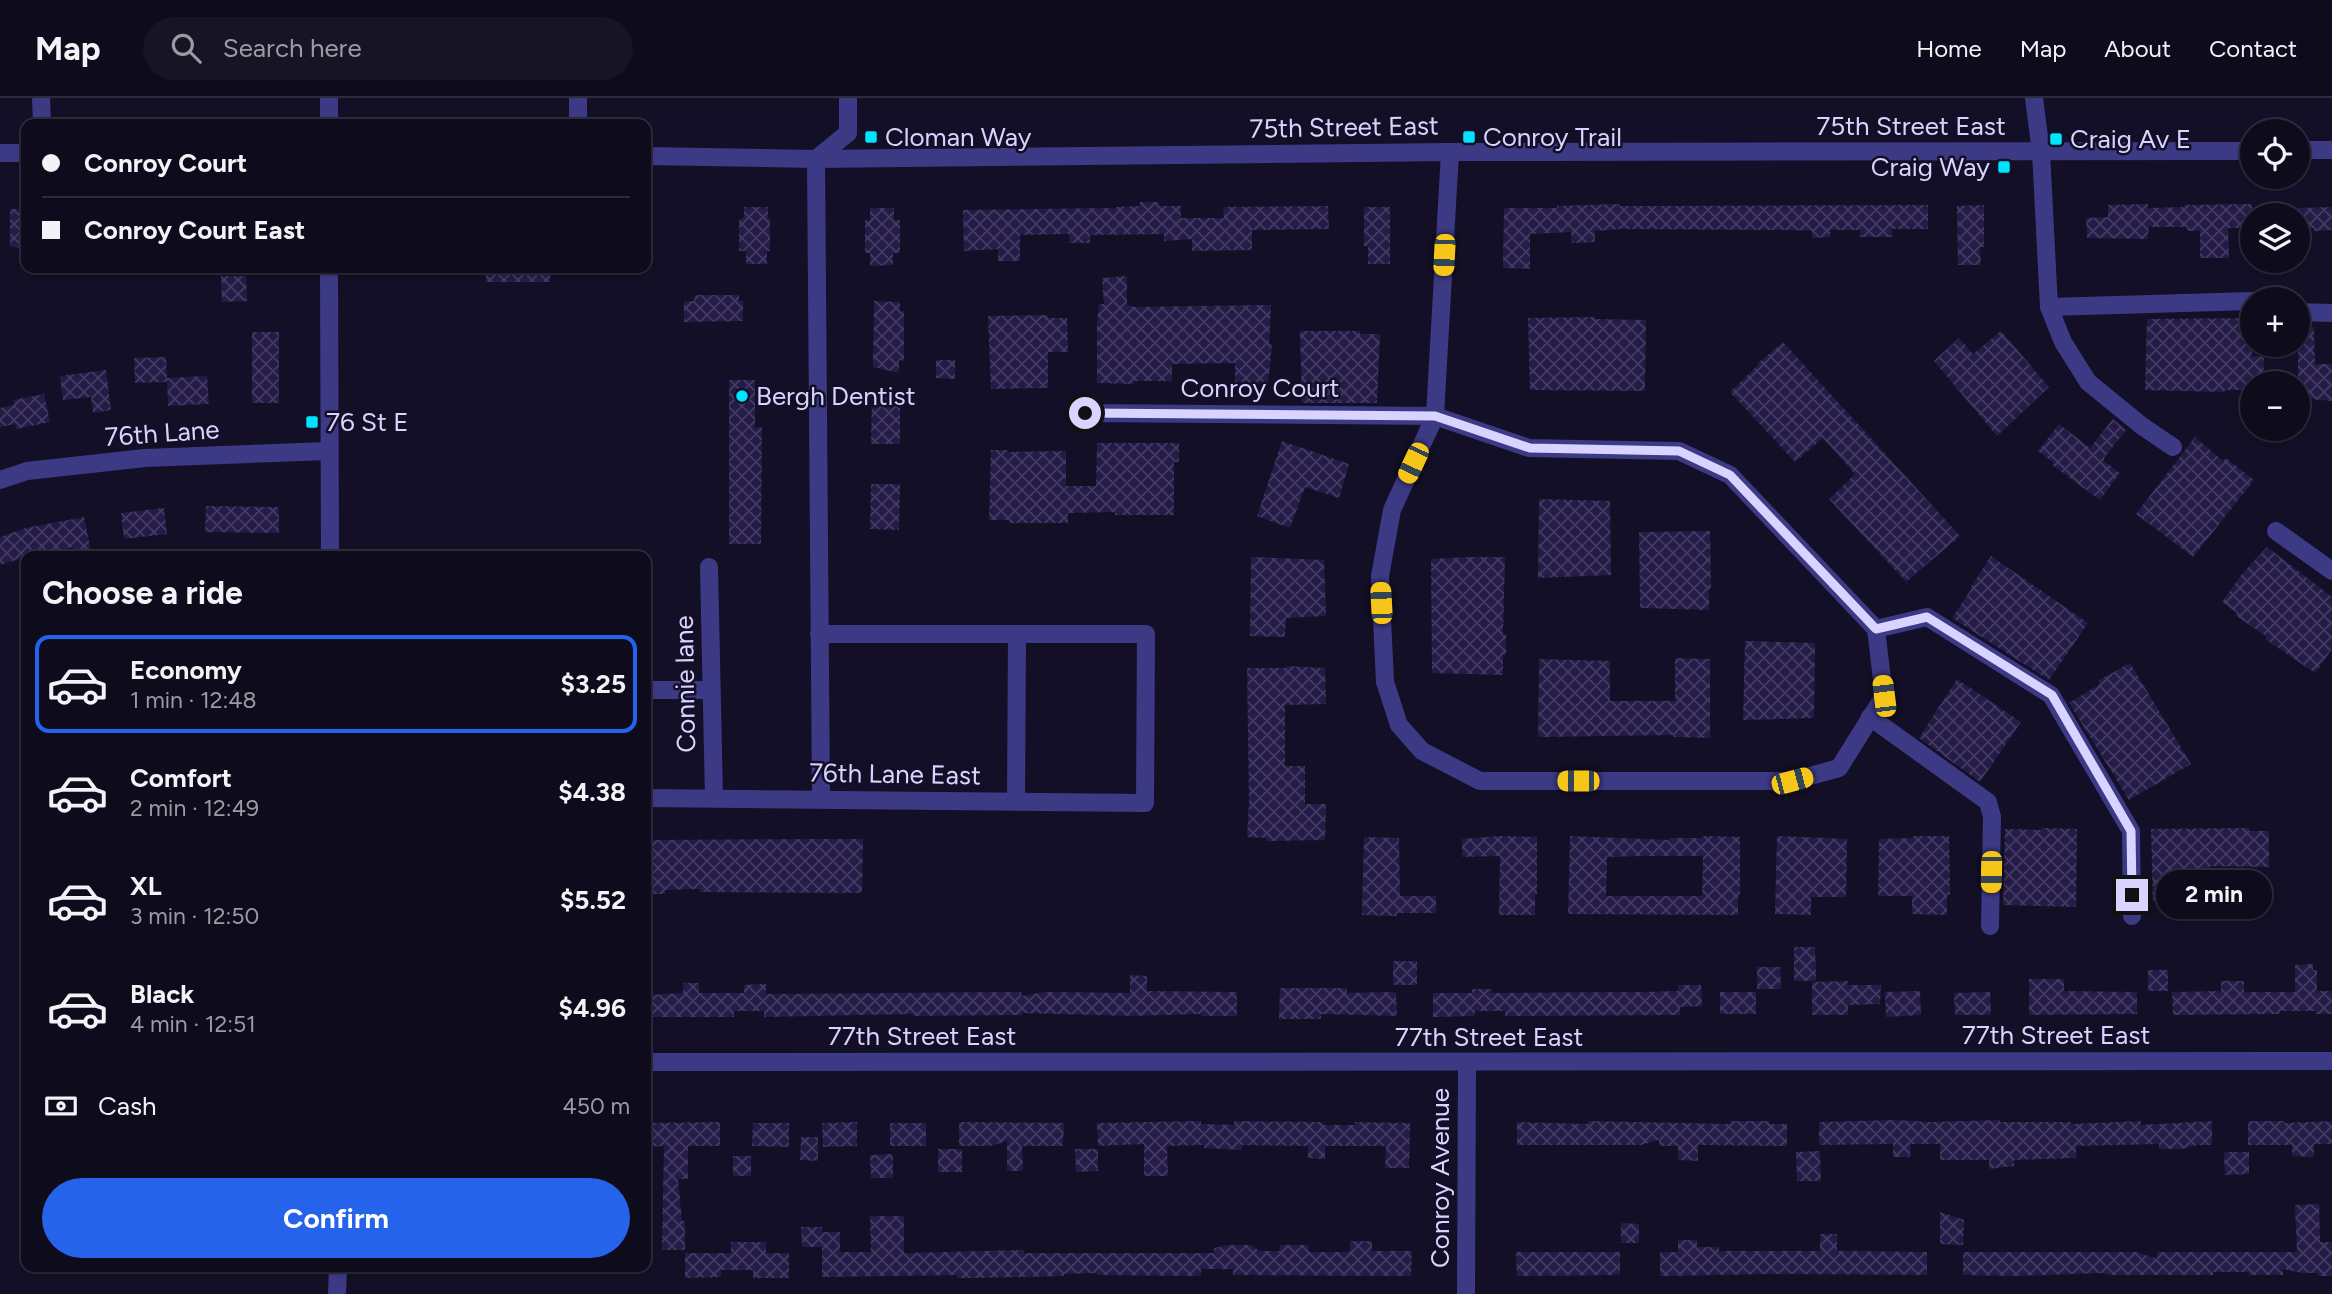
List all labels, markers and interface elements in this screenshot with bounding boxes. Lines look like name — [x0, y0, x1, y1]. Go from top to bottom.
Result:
search box — [143, 17, 633, 80]
text: Map — [35, 29, 101, 68]
icon: search — [167, 29, 205, 67]
text: Search here — [223, 32, 362, 64]
text: Home — [1916, 34, 1982, 63]
text: Map — [2020, 34, 2066, 63]
text: About — [2104, 34, 2171, 63]
text: Contact — [2209, 34, 2297, 63]
street label: 75th Street East — [1249, 109, 1439, 145]
street label: 75th Street East — [1816, 110, 2006, 142]
map controls — [2240, 119, 2310, 441]
button: locate — [2240, 119, 2310, 189]
place label: Cloman Way — [885, 121, 1032, 153]
place label: Conroy Trail — [1483, 121, 1622, 153]
place label: Craig Av E — [2070, 123, 2191, 155]
marker: Cloman Way — [863, 129, 879, 145]
marker: Conroy Trail — [1461, 129, 1477, 145]
marker: Craig Av E — [2048, 131, 2064, 147]
text: Conroy Court — [84, 147, 247, 179]
place label: Craig Way — [1871, 151, 1990, 183]
marker: Craig Way — [1996, 159, 2012, 175]
button: layers — [2240, 203, 2310, 273]
text: Conroy Court East — [84, 214, 305, 246]
car — [1433, 233, 1456, 277]
button: + — [2240, 287, 2310, 357]
button: − — [2240, 371, 2310, 441]
street label: Conroy Court — [1181, 372, 1340, 404]
place label: Bergh Dentist — [756, 380, 916, 412]
marker: Bergh Dentist — [734, 388, 750, 404]
route start — [1069, 397, 1101, 429]
place label: 76 St E — [326, 406, 409, 438]
street label: 76th Lane — [104, 413, 220, 453]
marker: 76 St E — [304, 414, 320, 430]
car — [1395, 440, 1432, 486]
text: Choose a ride — [42, 574, 243, 612]
car — [1370, 581, 1393, 625]
street label: Connie lane — [668, 615, 702, 753]
icon: car — [46, 653, 109, 716]
text: Economy — [130, 654, 242, 686]
text: $3.25 — [561, 668, 626, 700]
car — [1872, 674, 1897, 718]
text: 1 min · 12:48 — [130, 686, 257, 714]
street label: 76th Lane East — [809, 757, 981, 792]
icon: car — [46, 761, 109, 824]
text: Comfort — [130, 762, 232, 794]
car — [1769, 765, 1816, 797]
car — [1558, 771, 1600, 792]
text: $4.38 — [558, 776, 626, 808]
text: 2 min · 12:49 — [130, 794, 259, 822]
car — [1981, 851, 2002, 893]
icon: car — [46, 869, 109, 932]
text: XL — [130, 870, 162, 902]
callout: 2 min — [2156, 870, 2272, 920]
route end — [2116, 879, 2148, 911]
text: 2 min — [2185, 880, 2243, 908]
text: $5.52 — [560, 884, 626, 916]
text: 3 min · 12:50 — [130, 902, 259, 930]
icon: car — [46, 977, 109, 1040]
text: Black — [130, 978, 194, 1010]
text: $4.96 — [559, 992, 626, 1024]
text: 4 min · 12:51 — [130, 1010, 256, 1038]
street label: 77th Street East — [1962, 1019, 2150, 1051]
street label: 77th Street East — [828, 1020, 1016, 1052]
street label: 77th Street East — [1395, 1021, 1583, 1053]
icon: cash — [42, 1087, 80, 1125]
street label: Conroy Avenue — [1424, 1088, 1456, 1268]
text: Cash — [98, 1090, 157, 1122]
text: 450 m — [562, 1092, 630, 1120]
button: Confirm — [42, 1178, 630, 1258]

